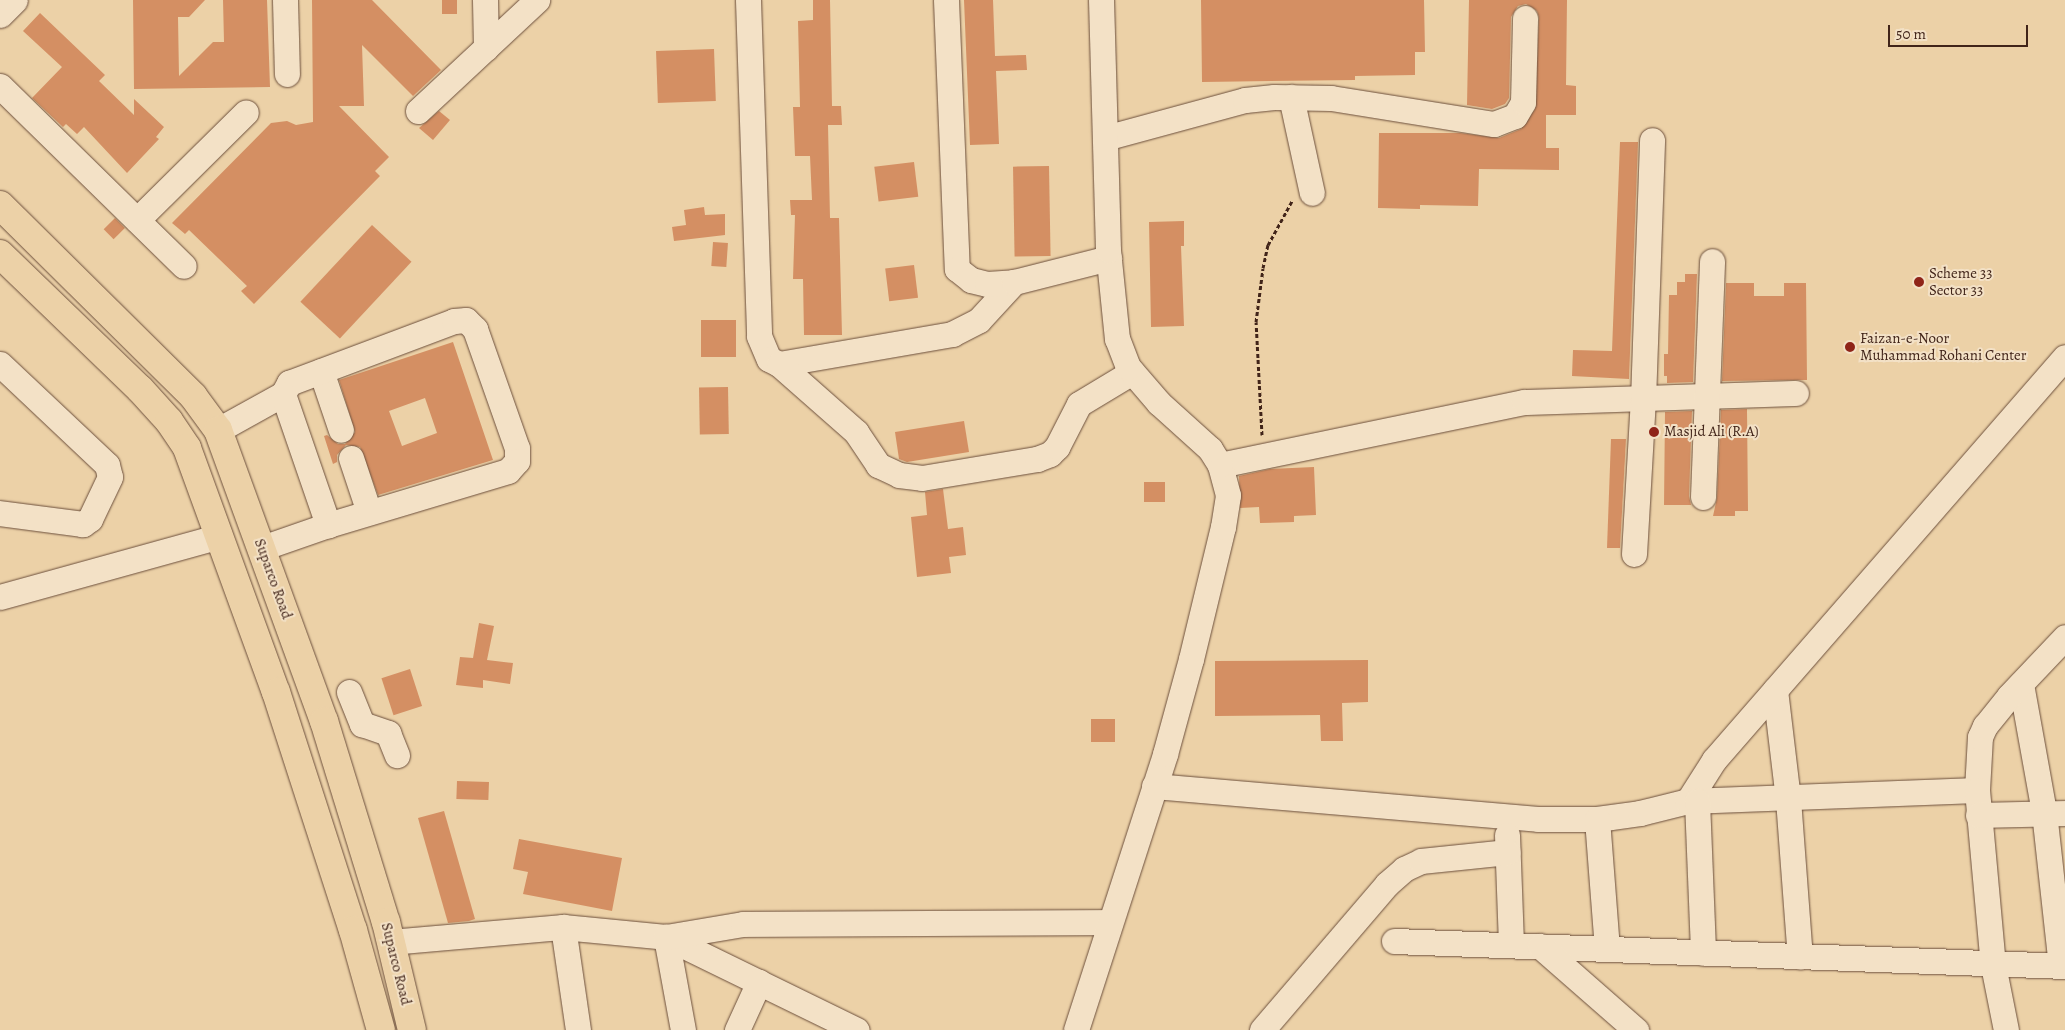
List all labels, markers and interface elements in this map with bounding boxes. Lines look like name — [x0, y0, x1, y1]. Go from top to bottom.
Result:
scale bar — [1890, 15, 2030, 47]
text: 50 m — [1896, 24, 1926, 44]
place label: Scheme 33 Sector 33 — [1929, 264, 1992, 299]
marker: Scheme 33 Sector 33 — [1913, 276, 1925, 288]
place label: Faizan-e-Noor Muhammad Rohani Center — [1860, 329, 2027, 364]
marker: Faizan-e-Noor Muhammad Rohani Center — [1844, 341, 1856, 353]
place label: Masjid Ali (R.A) — [1664, 423, 1759, 441]
marker: Masjid Ali (R.A) — [1648, 426, 1660, 438]
street label: Suparco Road — [250, 536, 296, 622]
street label: Suparco Road — [377, 921, 415, 1007]

